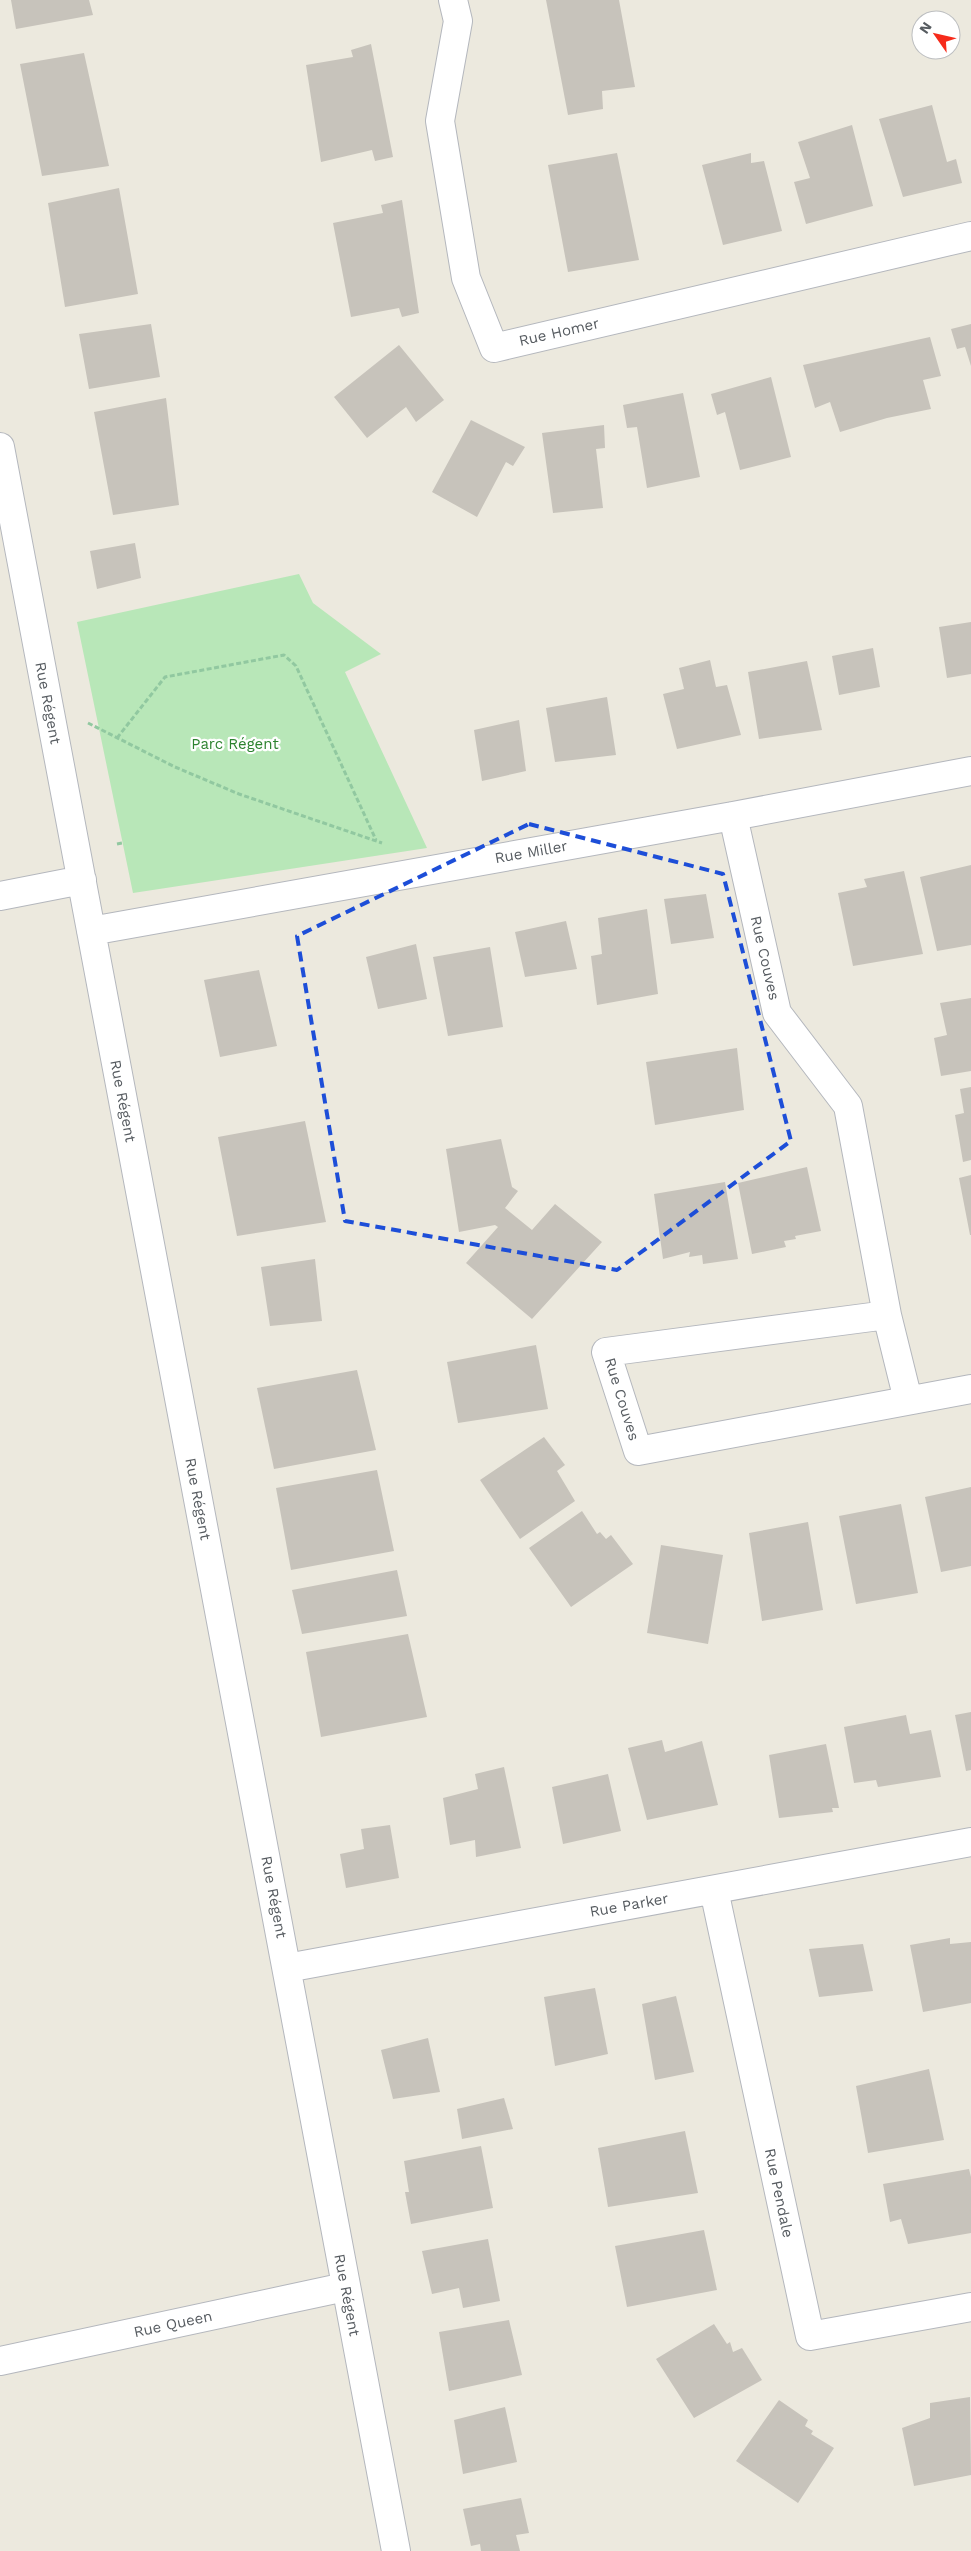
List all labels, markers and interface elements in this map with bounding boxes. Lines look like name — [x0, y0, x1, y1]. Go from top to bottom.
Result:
north arrow — [911, 10, 961, 60]
text: N — [916, 19, 935, 37]
street label: Rue Homer — [517, 314, 601, 350]
street label: Rue Régent — [31, 660, 65, 746]
park label: Parc Régent — [191, 735, 279, 753]
street label: Rue Miller — [493, 837, 569, 867]
street label: Rue Couves — [747, 914, 783, 1002]
street label: Rue Régent — [106, 1058, 140, 1144]
street label: Rue Couves — [601, 1355, 643, 1443]
street label: Rue Régent — [181, 1456, 215, 1542]
street label: Rue Régent — [257, 1854, 291, 1940]
street label: Rue Parker — [588, 1889, 670, 1921]
street label: Rue Pendale — [761, 2147, 797, 2239]
street label: Rue Régent — [330, 2252, 364, 2338]
street label: Rue Queen — [132, 2307, 214, 2341]

